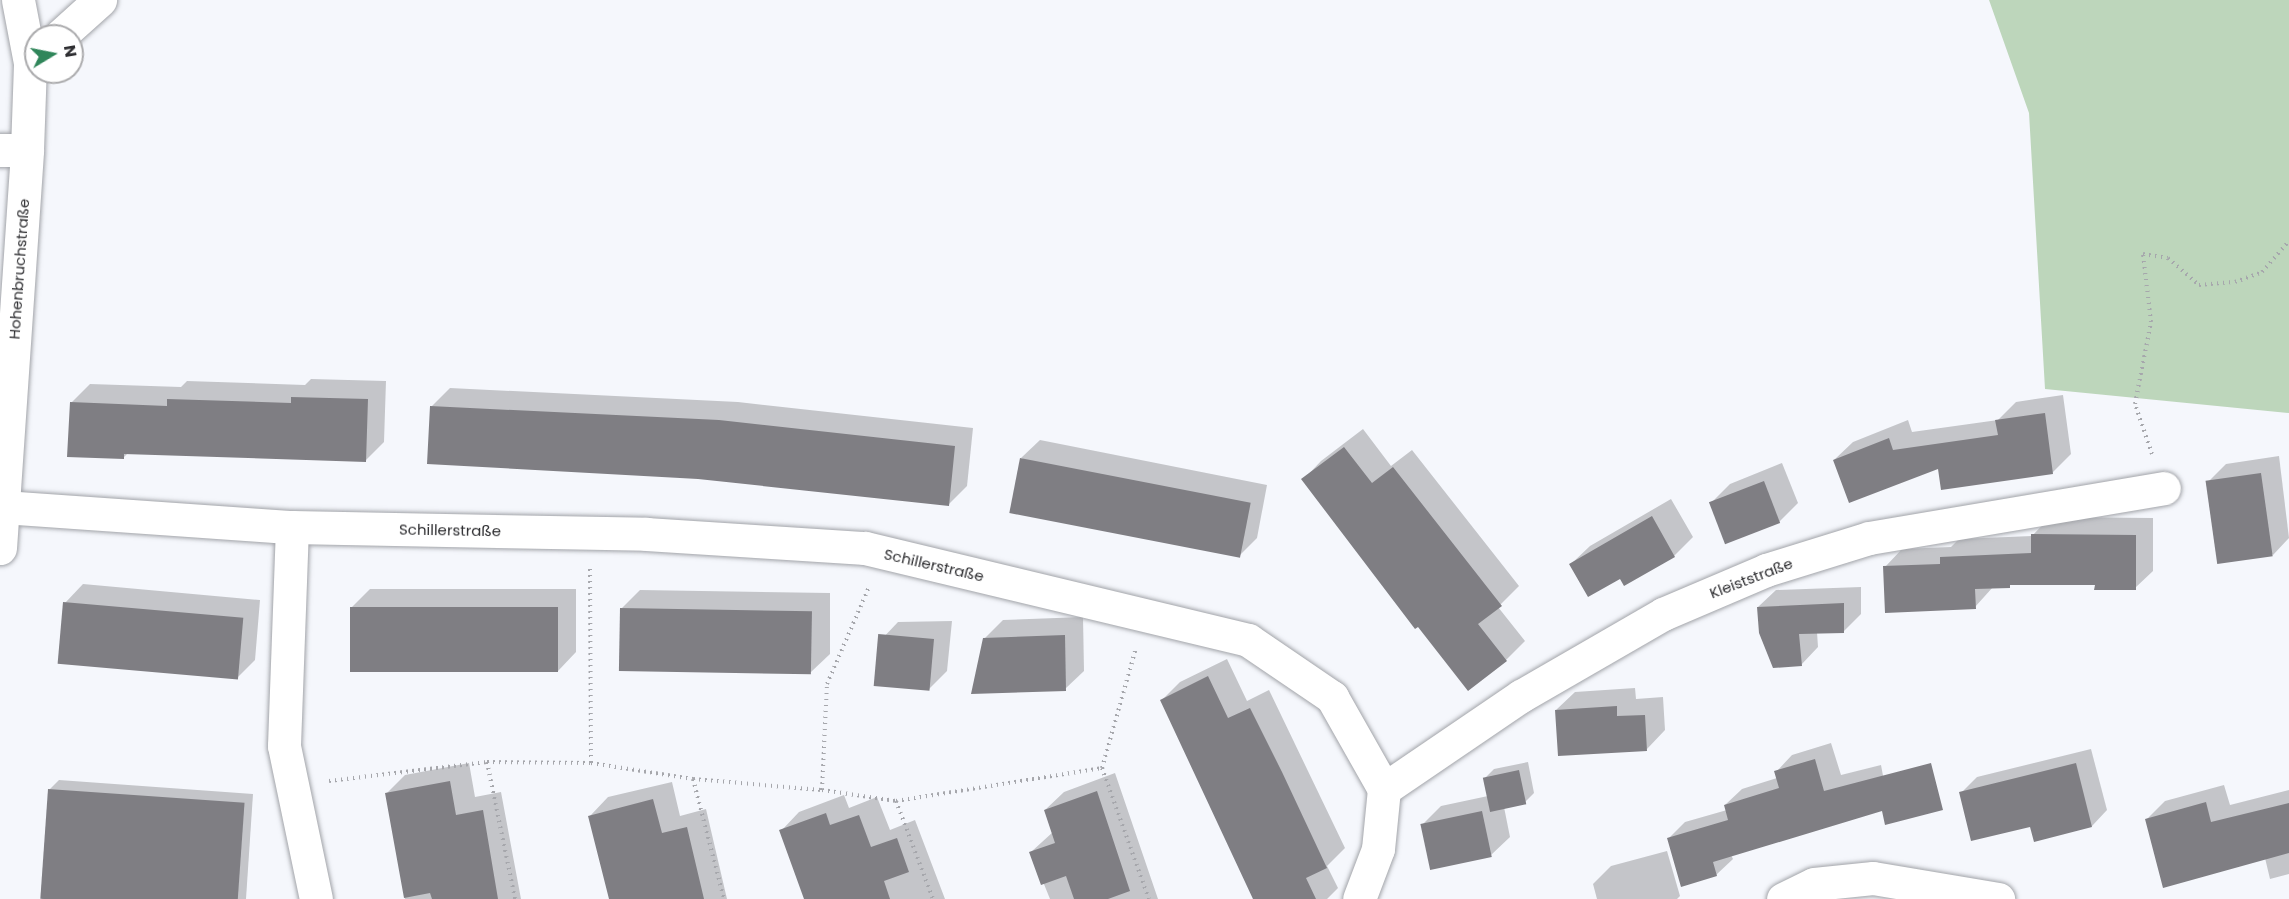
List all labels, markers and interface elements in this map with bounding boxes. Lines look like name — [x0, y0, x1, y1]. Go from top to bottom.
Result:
north arrow — [24, 24, 84, 84]
text: N — [58, 43, 83, 59]
street label: Hohenbruchstraße — [5, 198, 33, 340]
street label: Schillerstraße — [399, 520, 501, 540]
street label: Schillerstraße — [882, 545, 986, 585]
street label: Kleiststraße — [1707, 554, 1795, 602]

